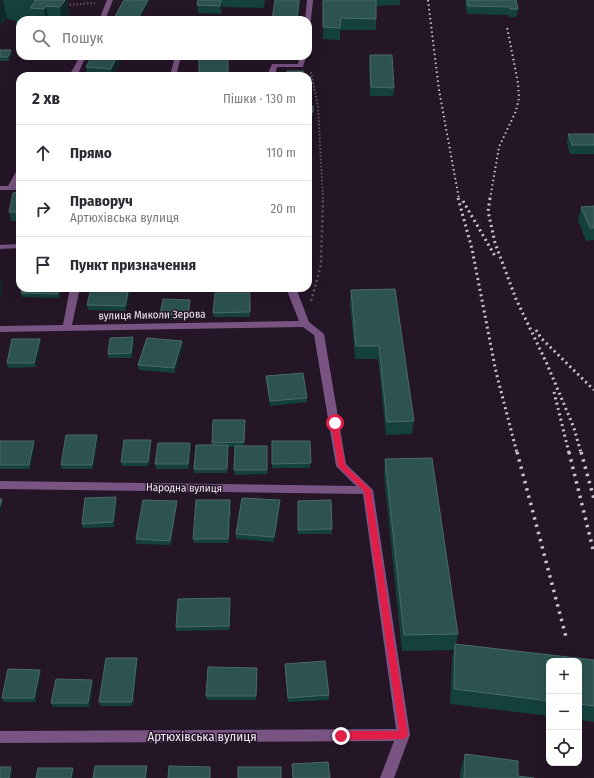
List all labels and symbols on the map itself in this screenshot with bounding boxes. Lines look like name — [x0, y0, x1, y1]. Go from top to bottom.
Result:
street label: вулиця Миколи Зерова — [98, 308, 206, 322]
route start — [326, 414, 344, 432]
street label: Народна вулиця — [146, 481, 222, 495]
route end — [332, 727, 350, 745]
street label: Артюхівська вулиця — [147, 729, 257, 744]

